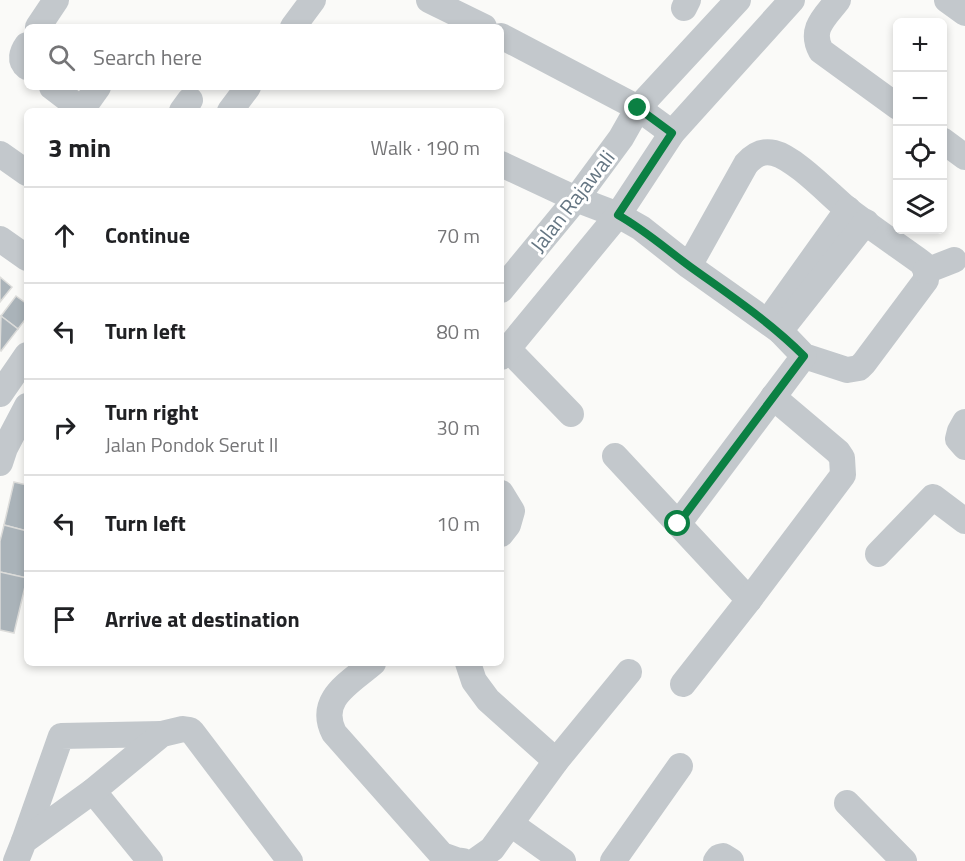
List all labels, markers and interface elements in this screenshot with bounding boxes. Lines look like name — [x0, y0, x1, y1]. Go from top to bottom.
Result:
map controls — [893, 18, 947, 234]
button: + — [893, 18, 947, 72]
search box — [24, 24, 504, 90]
text: Search here — [93, 40, 202, 74]
icon: search — [45, 41, 78, 74]
button: − — [893, 72, 947, 126]
route end — [624, 94, 650, 120]
button: locate — [893, 126, 947, 180]
text: 3 min — [48, 128, 111, 167]
text: Walk · 190 m — [371, 132, 480, 163]
street label: Jalan Rajawali — [522, 143, 622, 259]
button: layers — [893, 180, 947, 234]
text: Continue — [105, 218, 190, 252]
icon: ahead — [48, 219, 81, 252]
text: 70 m — [436, 220, 480, 251]
text: Turn left — [105, 314, 186, 348]
icon: left — [48, 315, 81, 348]
text: 80 m — [436, 316, 480, 347]
text: Turn right — [105, 395, 199, 429]
icon: right — [48, 411, 81, 444]
text: 30 m — [436, 412, 480, 443]
text: Jalan Pondok Serut II — [105, 429, 279, 460]
text: Turn left — [105, 506, 186, 540]
icon: left — [48, 507, 81, 540]
text: 10 m — [436, 508, 480, 539]
route start — [664, 510, 690, 536]
text: Arrive at destination — [105, 602, 300, 636]
icon: arrive — [48, 603, 81, 636]

